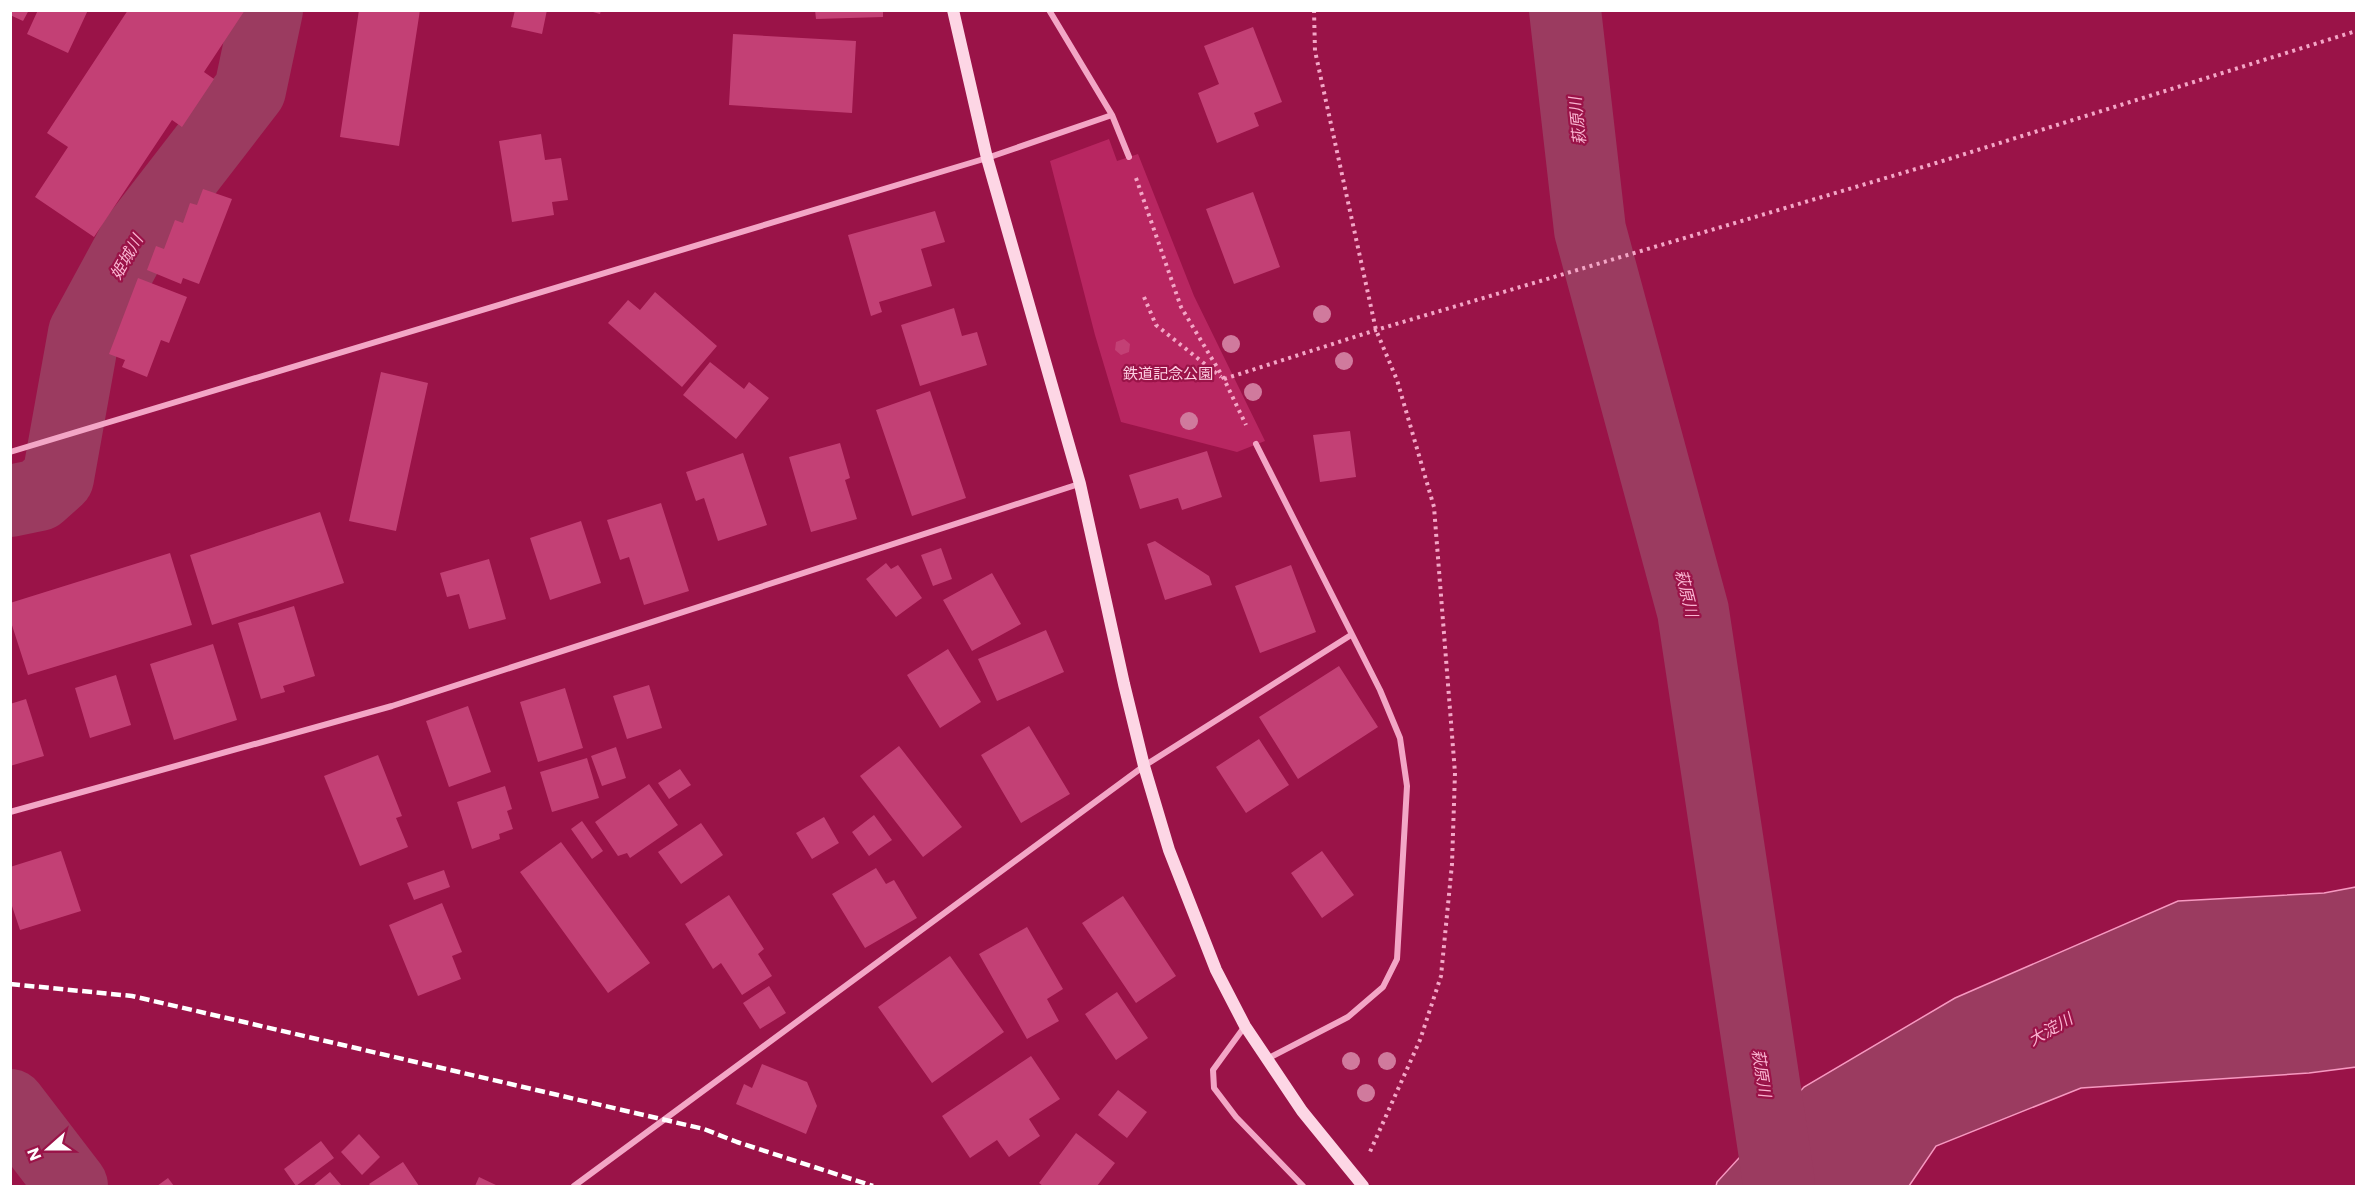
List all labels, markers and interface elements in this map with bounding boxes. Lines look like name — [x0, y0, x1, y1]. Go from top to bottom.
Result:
water label: 萩原川 — [1564, 94, 1588, 146]
water label: 姫城川 — [105, 229, 147, 282]
park label: 鉄道記念公園 — [1123, 364, 1213, 382]
water label: 萩原川 — [1672, 567, 1703, 620]
water label: 大淀川 — [2024, 1007, 2077, 1049]
water label: 萩原川 — [1749, 1048, 1776, 1100]
north arrow — [18, 1119, 78, 1179]
text: N — [23, 1146, 45, 1164]

